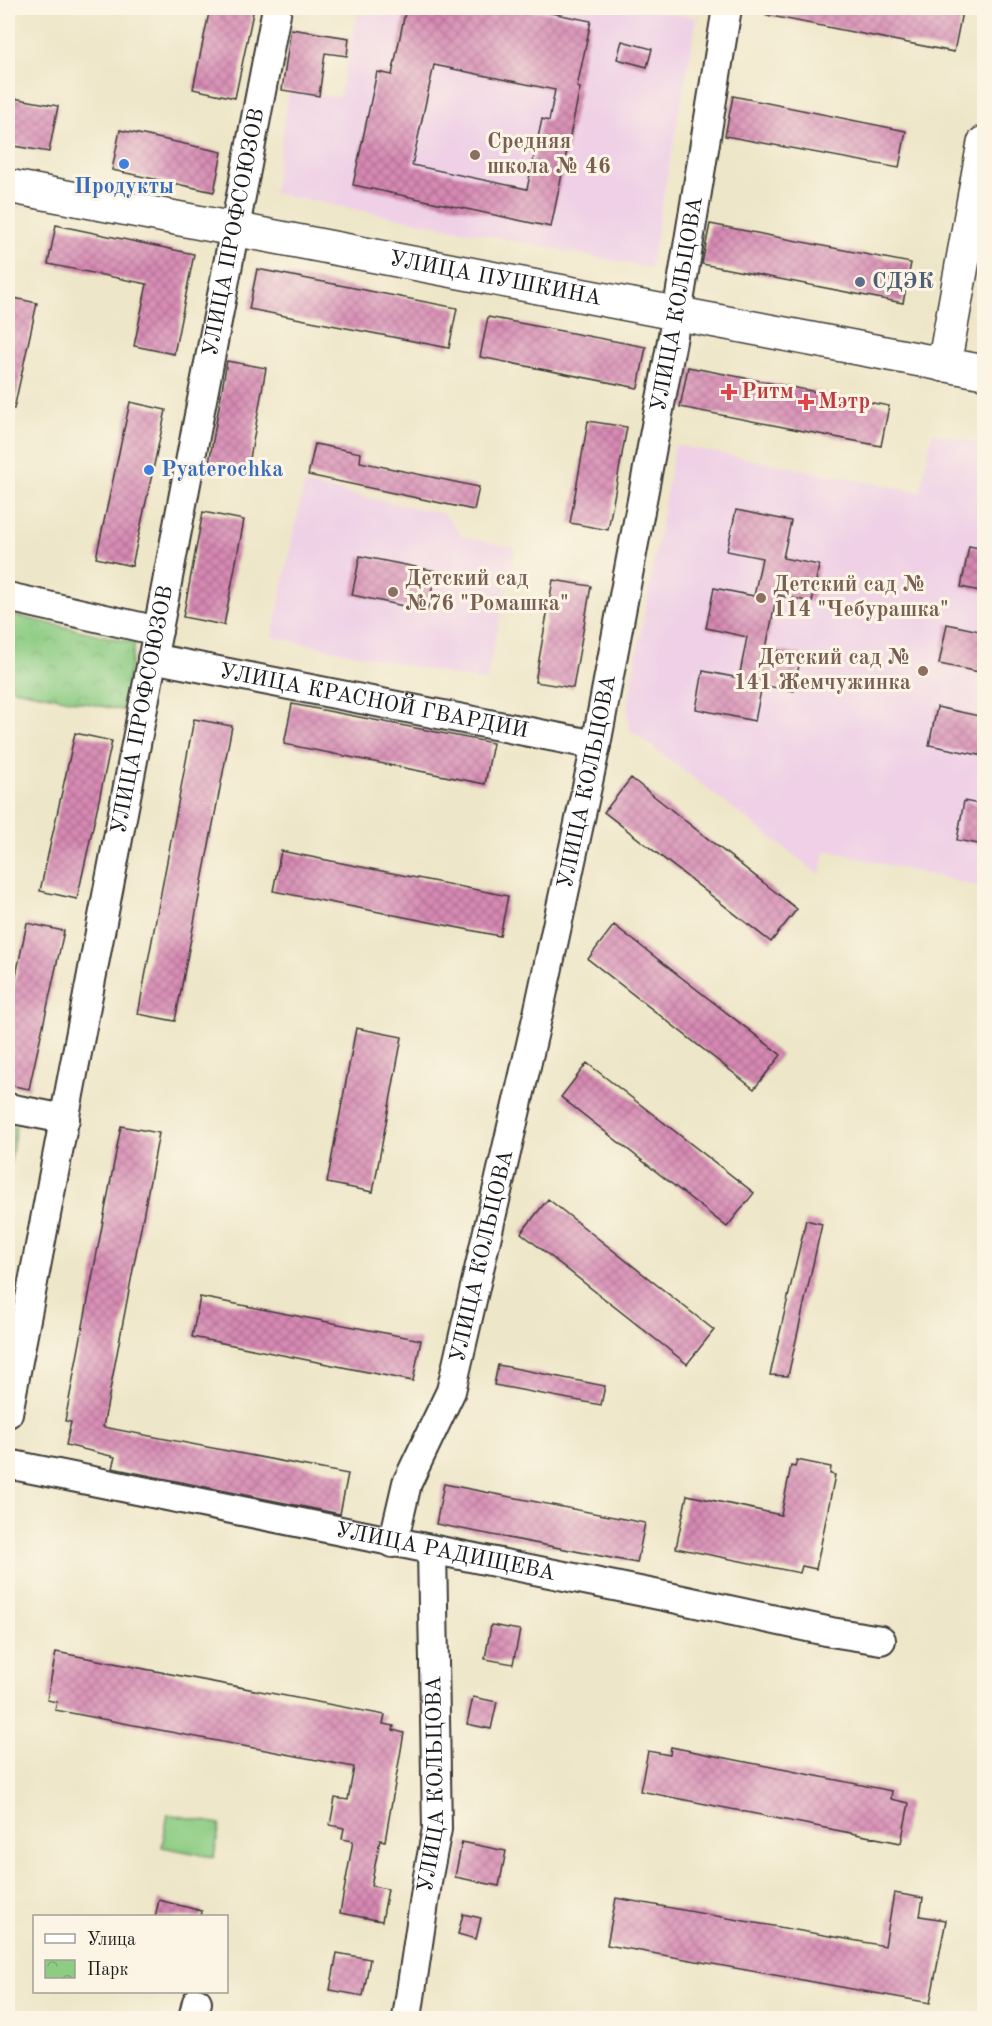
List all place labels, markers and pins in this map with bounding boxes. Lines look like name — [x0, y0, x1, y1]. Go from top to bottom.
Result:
place label: Средняя школа № 46 — [487, 131, 611, 178]
marker: Средняя школа № 46 — [468, 148, 482, 162]
marker: Продукты — [117, 157, 131, 171]
place label: Продукты — [74, 176, 174, 198]
place label: СДЭК — [872, 271, 934, 293]
marker: СДЭК — [853, 275, 867, 289]
place label: Ритм — [741, 381, 794, 403]
marker: Ритм — [722, 385, 736, 399]
place label: Мэтр — [818, 391, 870, 413]
marker: Мэтр — [799, 395, 813, 409]
place label: Pyaterochka — [161, 459, 283, 481]
marker: Pyaterochka — [142, 463, 156, 477]
place label: Детский сад №76 "Ромашка" — [405, 568, 569, 615]
place label: Детский сад № 114 "Чебурашка" — [773, 574, 949, 621]
marker: Детский сад №76 "Ромашка" — [386, 585, 400, 599]
marker: Детский сад № 114 "Чебурашка" — [754, 591, 768, 605]
place label: Детский сад № 141 Жемчужинка — [734, 647, 911, 694]
marker: Детский сад № 141 Жемчужинка — [916, 664, 930, 678]

